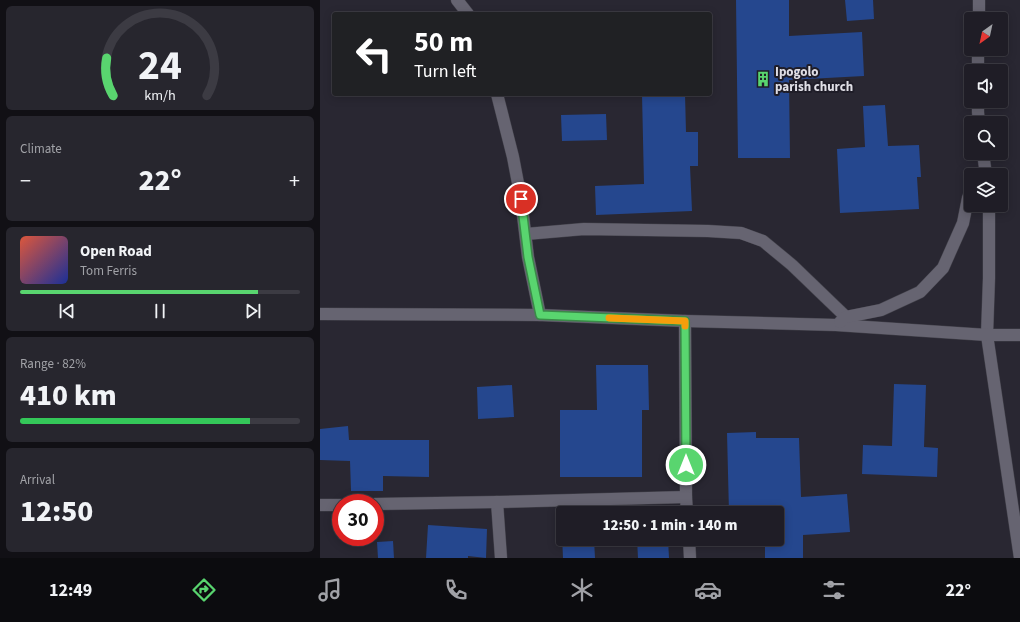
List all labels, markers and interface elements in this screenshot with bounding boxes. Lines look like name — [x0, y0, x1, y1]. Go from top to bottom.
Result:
north arrow — [964, 12, 1008, 56]
map controls — [964, 12, 1008, 212]
text: 50 m — [414, 22, 473, 62]
icon: left — [348, 28, 400, 80]
text: 24 — [138, 36, 182, 96]
text: Turn left — [414, 59, 476, 84]
place label: Ipogolo parish church — [775, 63, 853, 96]
button: sound — [964, 64, 1008, 108]
building icon: Ipogolo parish church — [754, 70, 772, 88]
text: km/h — [144, 85, 176, 106]
button: search — [964, 116, 1008, 160]
text: Climate — [20, 140, 62, 158]
text: 22° — [138, 159, 182, 202]
text: − — [20, 165, 31, 197]
text: + — [289, 165, 300, 197]
button: layers — [964, 168, 1008, 212]
pin — [504, 182, 538, 216]
icon: arrive — [510, 188, 532, 210]
text: Open Road — [80, 241, 152, 262]
text: Tom Ferris — [80, 262, 137, 280]
icon: previous — [56, 300, 78, 322]
icon: pause — [149, 300, 171, 322]
icon: next — [242, 300, 264, 322]
text: Range · 82% — [20, 355, 86, 373]
text: 410 km — [20, 374, 117, 417]
position arrow — [665, 444, 707, 486]
text: Arrival — [20, 471, 55, 489]
text: 12:50 — [20, 490, 93, 533]
speed limit sign: 30 — [332, 494, 384, 546]
text: 12:50 · 1 min · 140 m — [603, 515, 737, 536]
icon: directions — [190, 576, 218, 604]
icon: music — [316, 576, 344, 604]
icon: phone — [442, 576, 470, 604]
icon: climate — [568, 576, 596, 604]
icon: car — [694, 576, 722, 604]
icon: filters — [820, 576, 848, 604]
text: 12:49 — [49, 578, 92, 603]
text: 22° — [945, 578, 971, 603]

